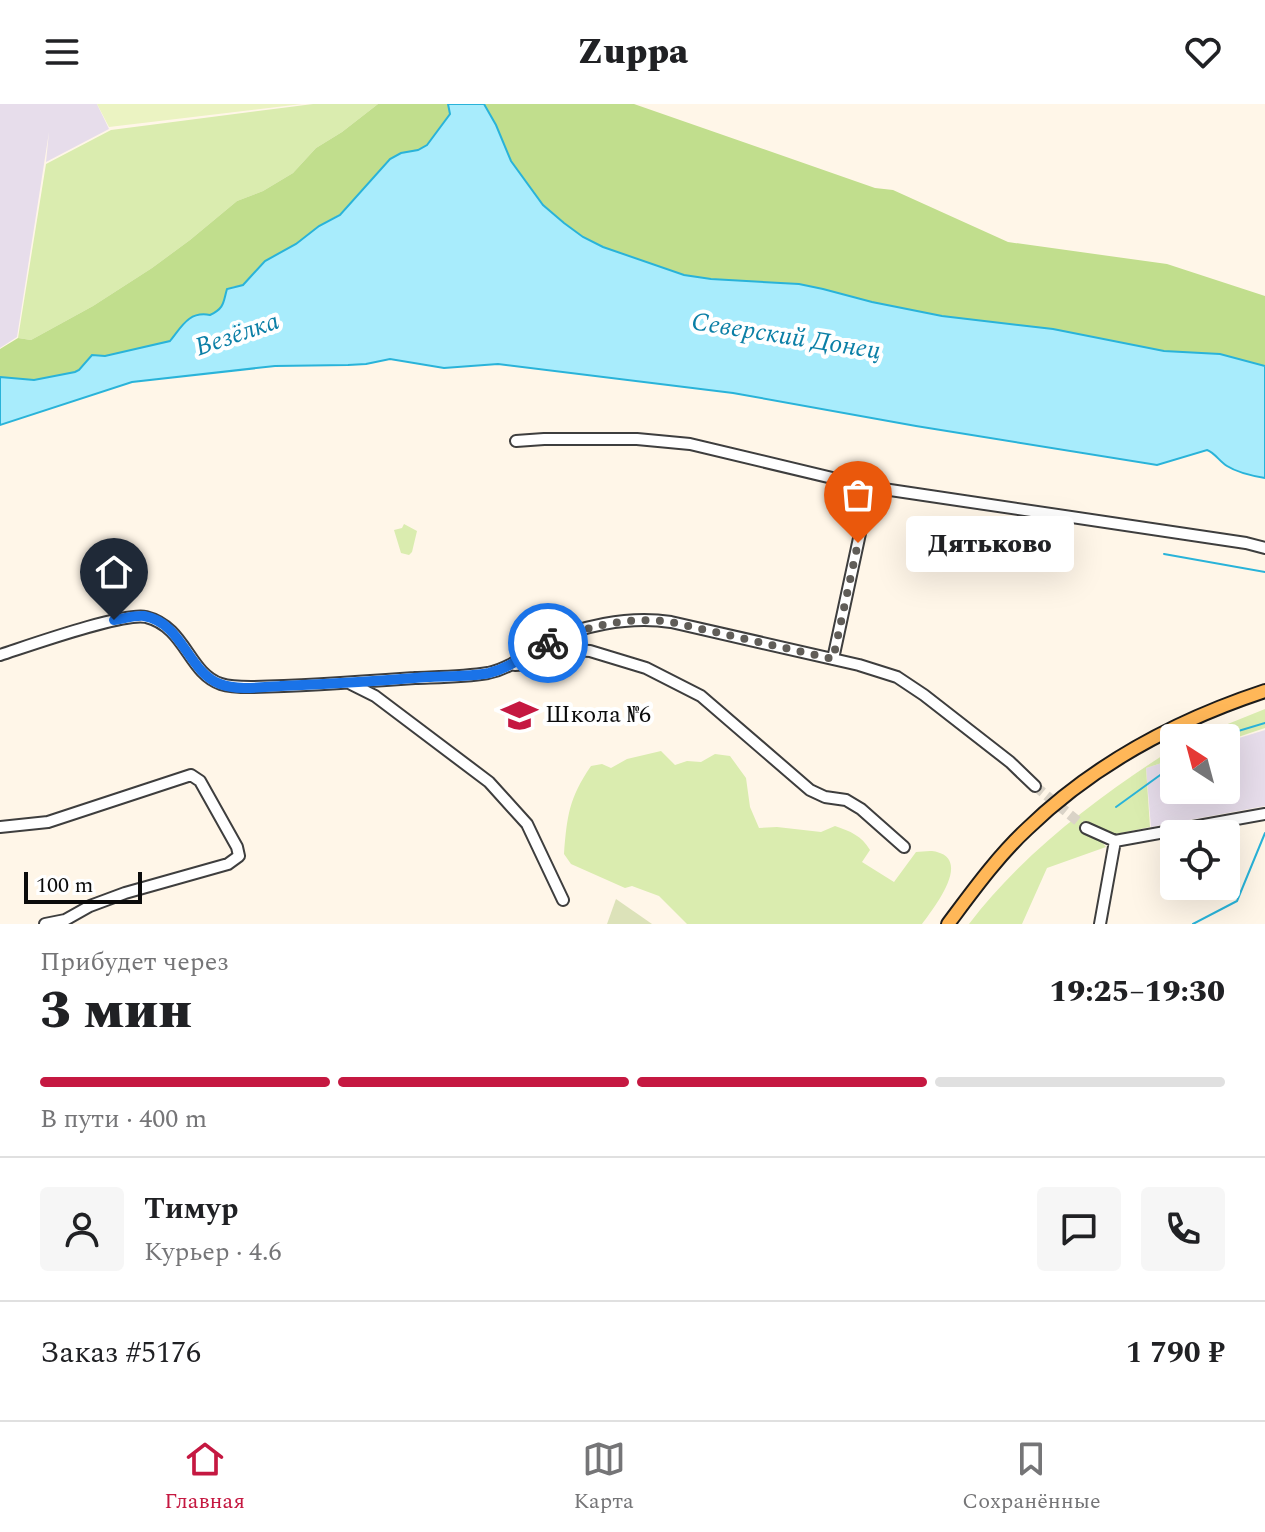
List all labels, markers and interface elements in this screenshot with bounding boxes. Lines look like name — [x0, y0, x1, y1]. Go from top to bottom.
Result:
text: Zuppa — [577, 25, 688, 80]
icon: menu — [40, 30, 84, 74]
icon: heart — [1181, 30, 1225, 74]
water label: Везёлка — [189, 301, 285, 367]
water label: Северский Донец — [689, 301, 884, 371]
pin — [824, 461, 892, 543]
icon: bag — [836, 473, 880, 517]
callout: Дятьково — [906, 515, 1074, 571]
text: Дятьково — [928, 524, 1052, 564]
pin — [80, 538, 148, 620]
icon: home — [92, 550, 136, 594]
courier — [508, 603, 588, 683]
icon: bike — [526, 621, 570, 665]
school or university icon: Школа №6 — [500, 696, 538, 734]
place label: Школа №6 — [545, 697, 651, 733]
north arrow — [1160, 724, 1240, 804]
map controls — [1160, 724, 1240, 900]
button: locate — [1160, 820, 1240, 900]
scale bar — [24, 868, 142, 904]
text: 100 m — [36, 869, 93, 902]
text: Прибудет через — [40, 942, 229, 982]
text: 19:25–19:30 — [1049, 969, 1225, 1015]
text: 3 мин — [40, 972, 192, 1051]
text: В пути · 400 m — [40, 1099, 207, 1139]
text: Тимур — [144, 1186, 238, 1232]
button: person — [40, 1187, 124, 1271]
button: chat — [1037, 1187, 1121, 1271]
button: phone — [1141, 1187, 1225, 1271]
text: Курьер · 4.6 — [144, 1232, 281, 1272]
text: Заказ #5176 — [40, 1330, 201, 1376]
text: 1 790 ₽ — [1126, 1330, 1225, 1376]
tab: Главная — [164, 1437, 245, 1518]
tab: Карта — [574, 1437, 634, 1518]
tab: Сохранённые — [962, 1437, 1101, 1518]

